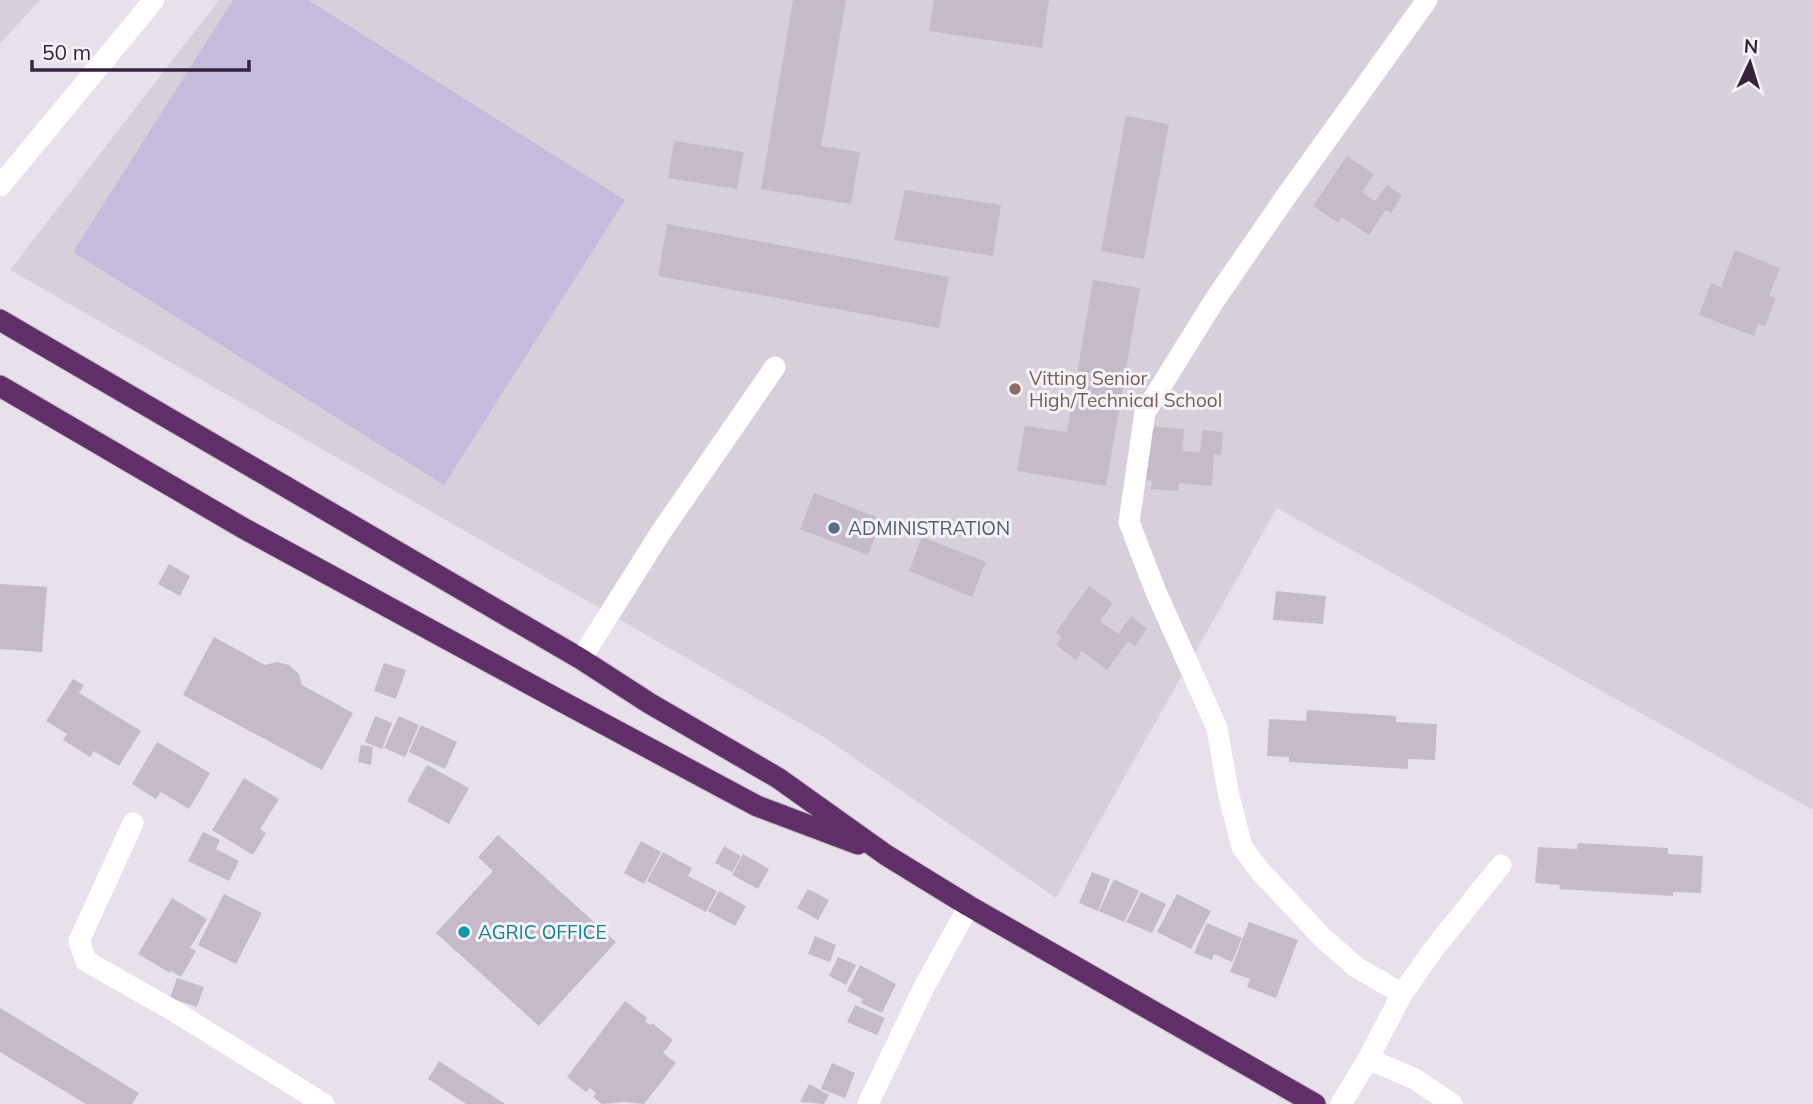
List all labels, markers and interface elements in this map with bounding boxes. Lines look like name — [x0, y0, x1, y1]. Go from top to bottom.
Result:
scale bar — [32, 28, 248, 72]
north arrow — [1715, 28, 1785, 98]
text: N — [1743, 34, 1759, 59]
text: 50 m — [42, 39, 91, 65]
place label: Vitting Senior High/Technical School — [1029, 366, 1222, 412]
marker: Vitting Senior High/Technical School — [1007, 381, 1023, 397]
place label: ADMINISTRATION — [848, 516, 1010, 540]
marker: ADMINISTRATION — [826, 520, 842, 536]
place label: AGRIC OFFICE — [478, 920, 607, 944]
marker: AGRIC OFFICE — [456, 924, 472, 940]

